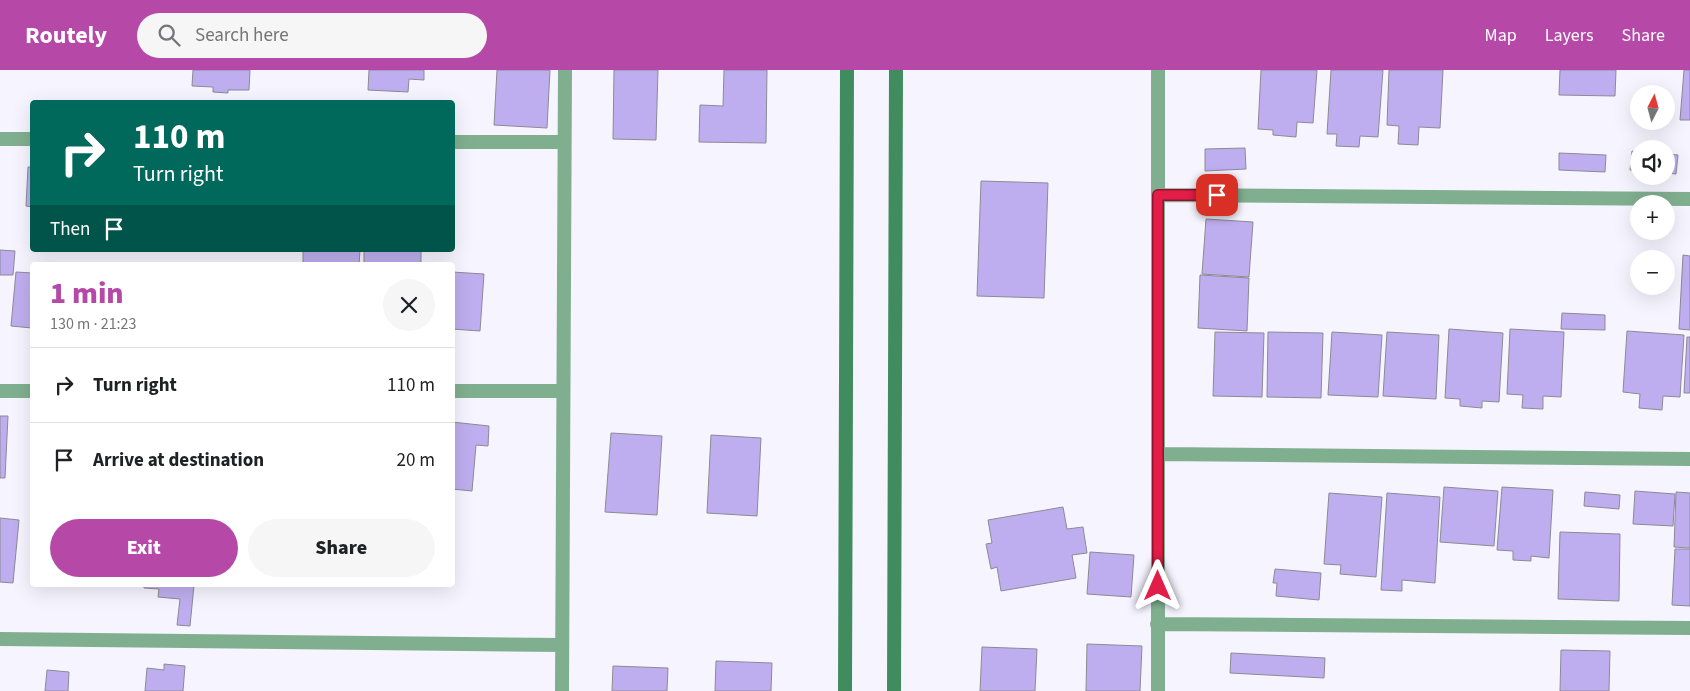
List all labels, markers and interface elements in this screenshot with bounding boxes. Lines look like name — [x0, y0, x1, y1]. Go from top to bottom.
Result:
search box — [137, 13, 487, 58]
text: Routely — [25, 18, 107, 53]
icon: search — [155, 21, 183, 49]
text: Search here — [195, 22, 289, 49]
text: Map — [1485, 23, 1517, 48]
text: Layers — [1545, 23, 1594, 48]
text: Share — [1622, 23, 1665, 48]
north arrow — [1630, 85, 1675, 130]
map controls — [1630, 85, 1675, 295]
text: 110 m — [133, 112, 225, 162]
icon: right — [50, 120, 115, 185]
button: sound — [1630, 140, 1675, 185]
text: Turn right — [133, 158, 223, 190]
pin — [1196, 174, 1238, 216]
icon: arrive — [1203, 181, 1231, 209]
button: + — [1630, 195, 1675, 240]
icon: arrive — [100, 215, 128, 243]
text: Then — [50, 216, 90, 243]
button: − — [1630, 250, 1675, 295]
text: 1 min — [50, 272, 124, 315]
button: close — [383, 279, 435, 331]
text: 130 m · 21:23 — [50, 313, 137, 335]
icon: right — [50, 371, 78, 399]
text: Turn right — [93, 372, 177, 399]
text: 110 m — [387, 372, 435, 399]
icon: arrive — [50, 446, 78, 474]
text: Arrive at destination — [93, 447, 264, 474]
text: 20 m — [397, 447, 435, 474]
button: Exit — [50, 519, 238, 577]
button: Share — [248, 519, 435, 577]
position arrow — [1131, 559, 1183, 611]

